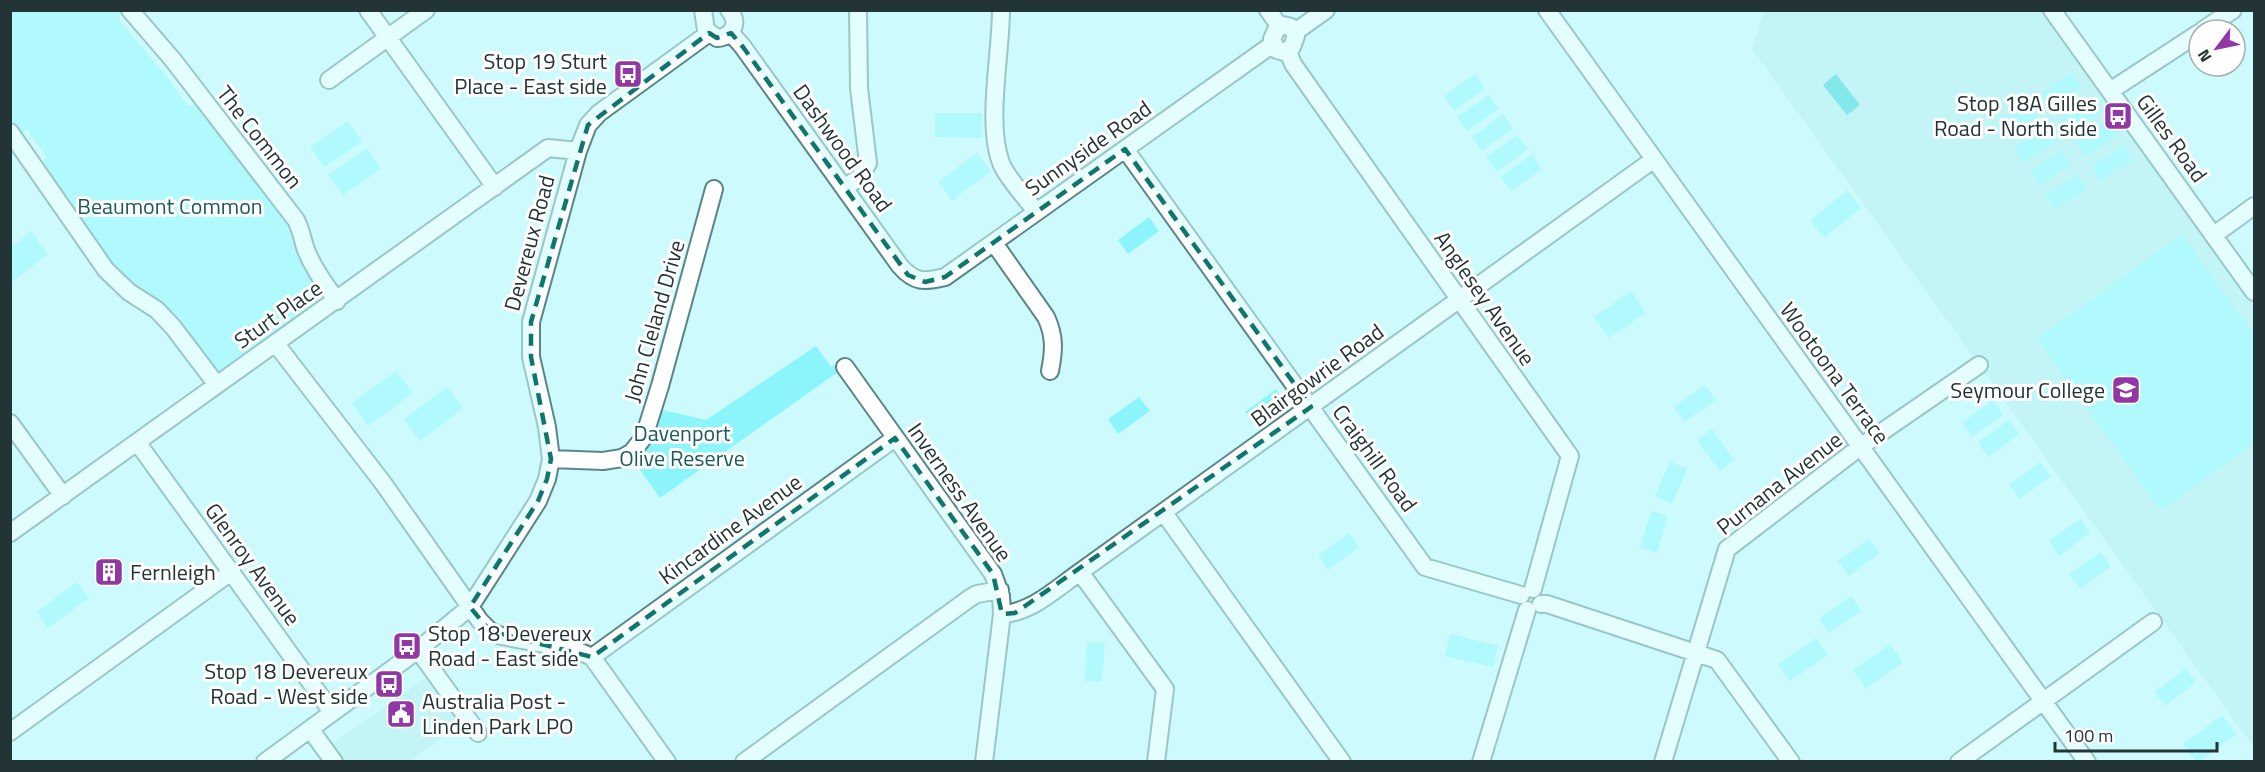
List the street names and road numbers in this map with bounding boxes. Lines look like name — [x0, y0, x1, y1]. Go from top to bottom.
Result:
street label: Dashwood Road — [785, 77, 901, 219]
street label: The Common — [209, 78, 311, 196]
street label: Gilles Road — [2128, 87, 2216, 189]
street label: Sunnyside Road — [1018, 92, 1158, 204]
street label: Devereux Road — [495, 171, 563, 315]
street label: Anglesey Avenue — [1426, 224, 1544, 372]
street label: John Cleland Drive — [615, 236, 693, 406]
street label: Sturt Place — [227, 271, 329, 357]
street label: Wootoona Terrace — [1772, 295, 1898, 451]
street label: Blairgowrie Road — [1243, 315, 1391, 435]
street label: Craighill Road — [1324, 397, 1426, 519]
street label: Inverness Avenue — [899, 415, 1021, 569]
street label: Purnana Avenue — [1709, 423, 1849, 543]
street label: Kincardine Avenue — [651, 465, 809, 593]
street label: Glenroy Avenue — [197, 495, 309, 633]

